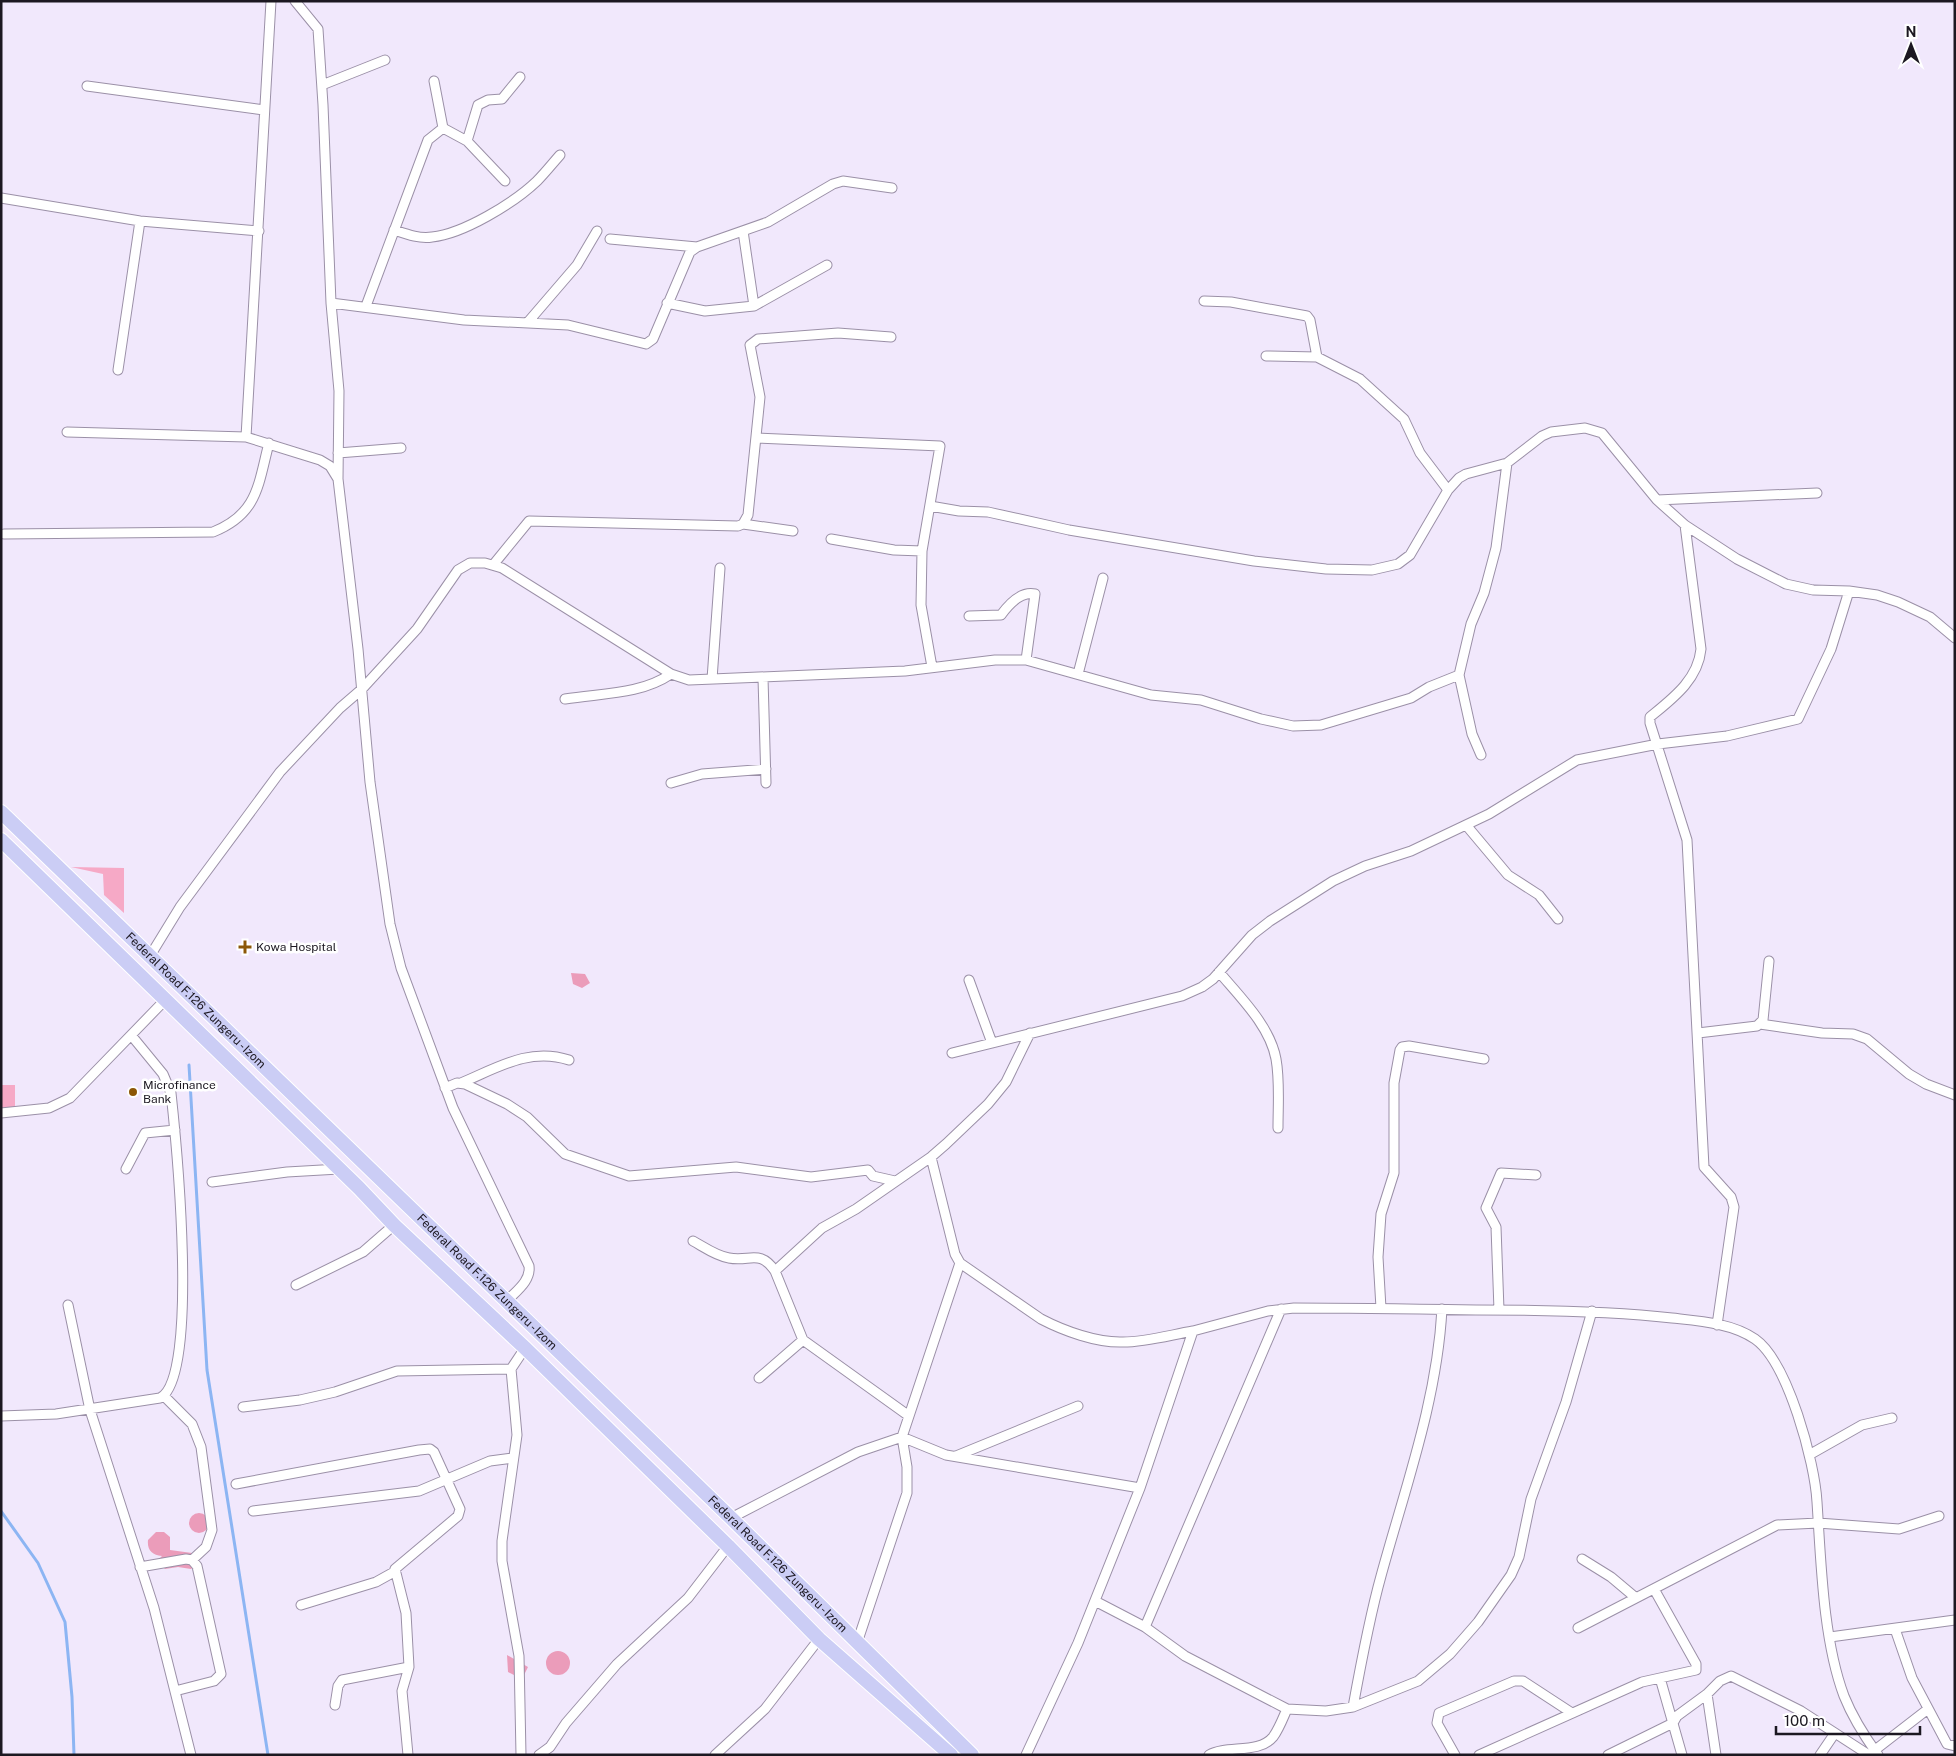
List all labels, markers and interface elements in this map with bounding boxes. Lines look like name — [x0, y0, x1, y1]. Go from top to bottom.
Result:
north arrow — [1886, 20, 1936, 70]
text: N — [1906, 24, 1916, 40]
street label: Federal Road F.126 Zungeru - Izom — [123, 930, 269, 1071]
marker: Kowa Hospital — [238, 940, 252, 954]
place label: Kowa Hospital — [256, 940, 337, 954]
place label: Microfinance Bank — [143, 1078, 216, 1106]
marker: Microfinance Bank — [127, 1086, 139, 1098]
street label: Federal Road F.126 Zungeru - Izom — [414, 1211, 560, 1353]
street label: Federal Road F.126 Zungeru - Izom — [705, 1493, 850, 1635]
scale bar — [1776, 1704, 1920, 1736]
text: 100 m — [1784, 1712, 1825, 1729]

